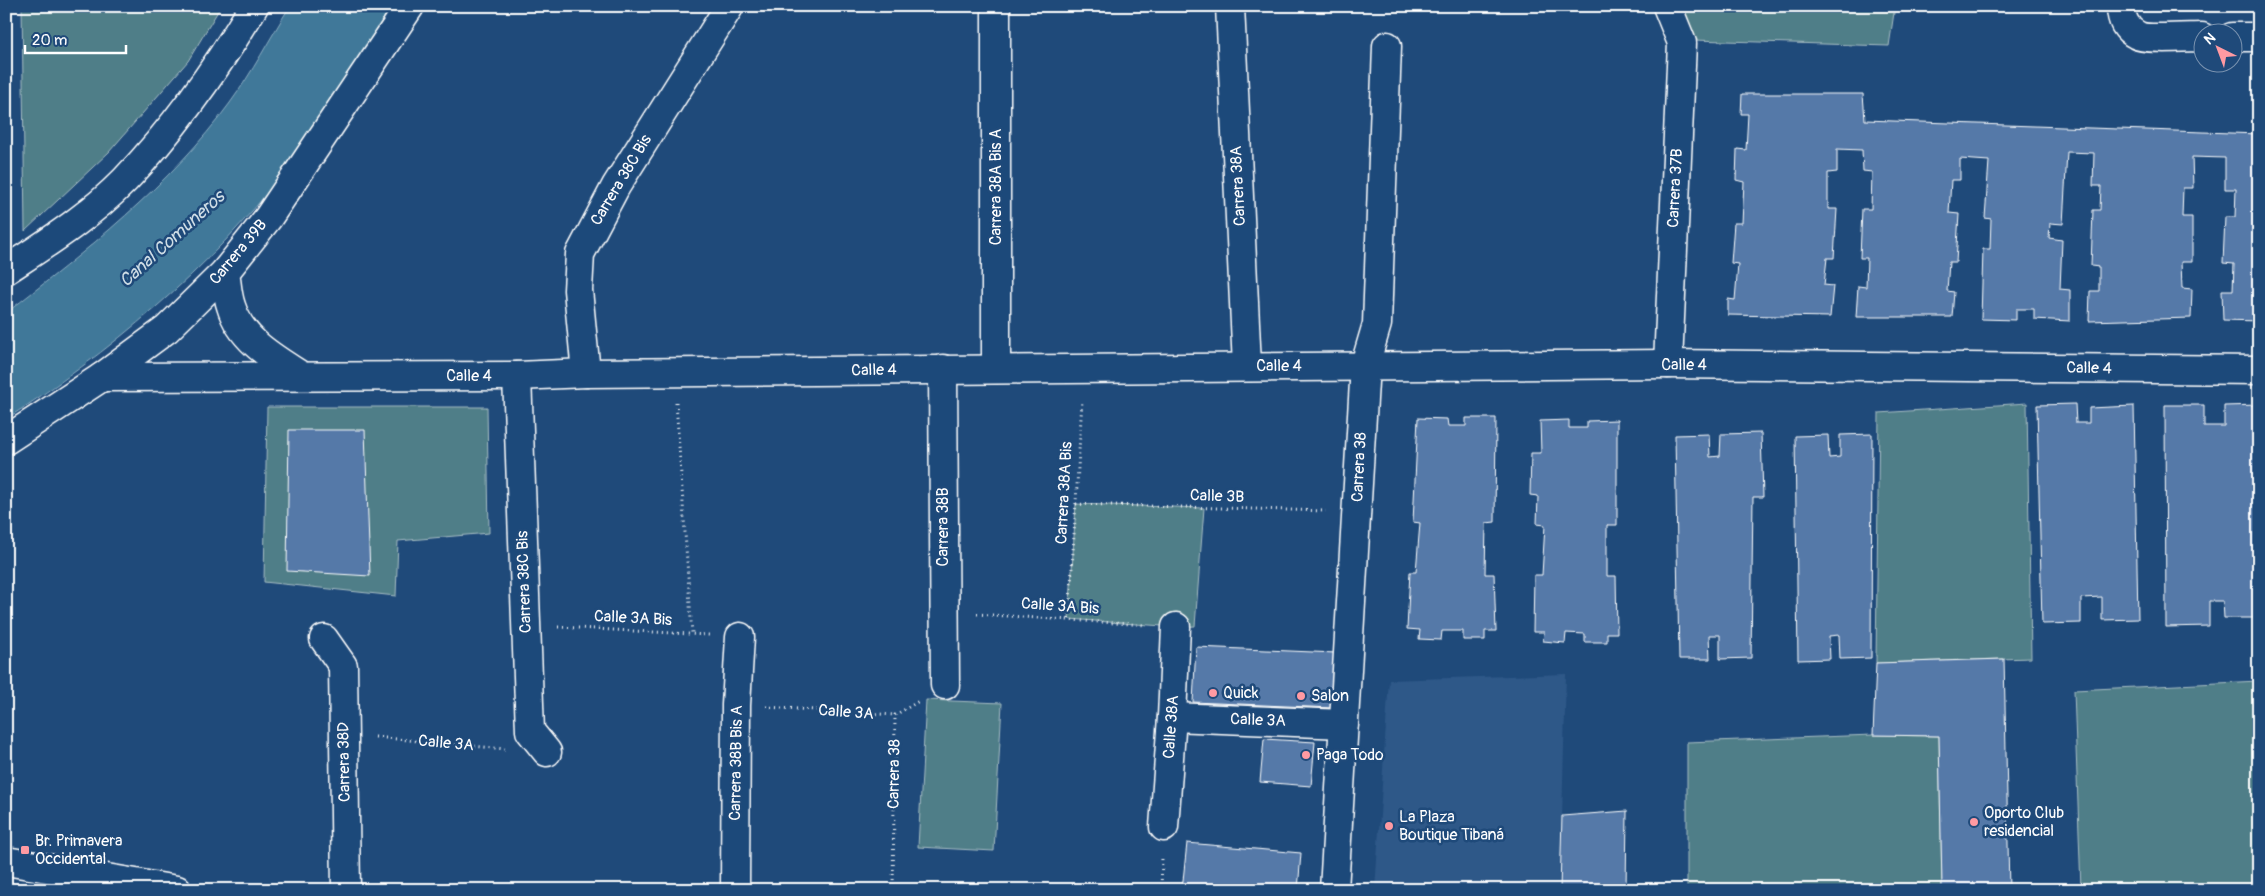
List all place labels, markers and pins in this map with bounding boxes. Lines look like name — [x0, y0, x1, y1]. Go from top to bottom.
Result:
place label: Quick — [1223, 683, 1259, 703]
place label: Salon — [1311, 686, 1349, 706]
marker: Quick — [1207, 687, 1219, 699]
marker: Salon — [1295, 690, 1307, 702]
place label: Paga Todo — [1316, 745, 1384, 765]
marker: Paga Todo — [1300, 749, 1312, 761]
place label: Oporto Club residencial — [1984, 803, 2064, 841]
place label: La Plaza Boutique Tibaná — [1399, 807, 1504, 845]
marker: Oporto Club residencial — [1968, 816, 1980, 828]
marker: La Plaza Boutique Tibaná — [1383, 820, 1395, 832]
place label: Br. Primavera Occidental — [35, 831, 122, 869]
marker: Br. Primavera Occidental — [19, 844, 31, 856]

